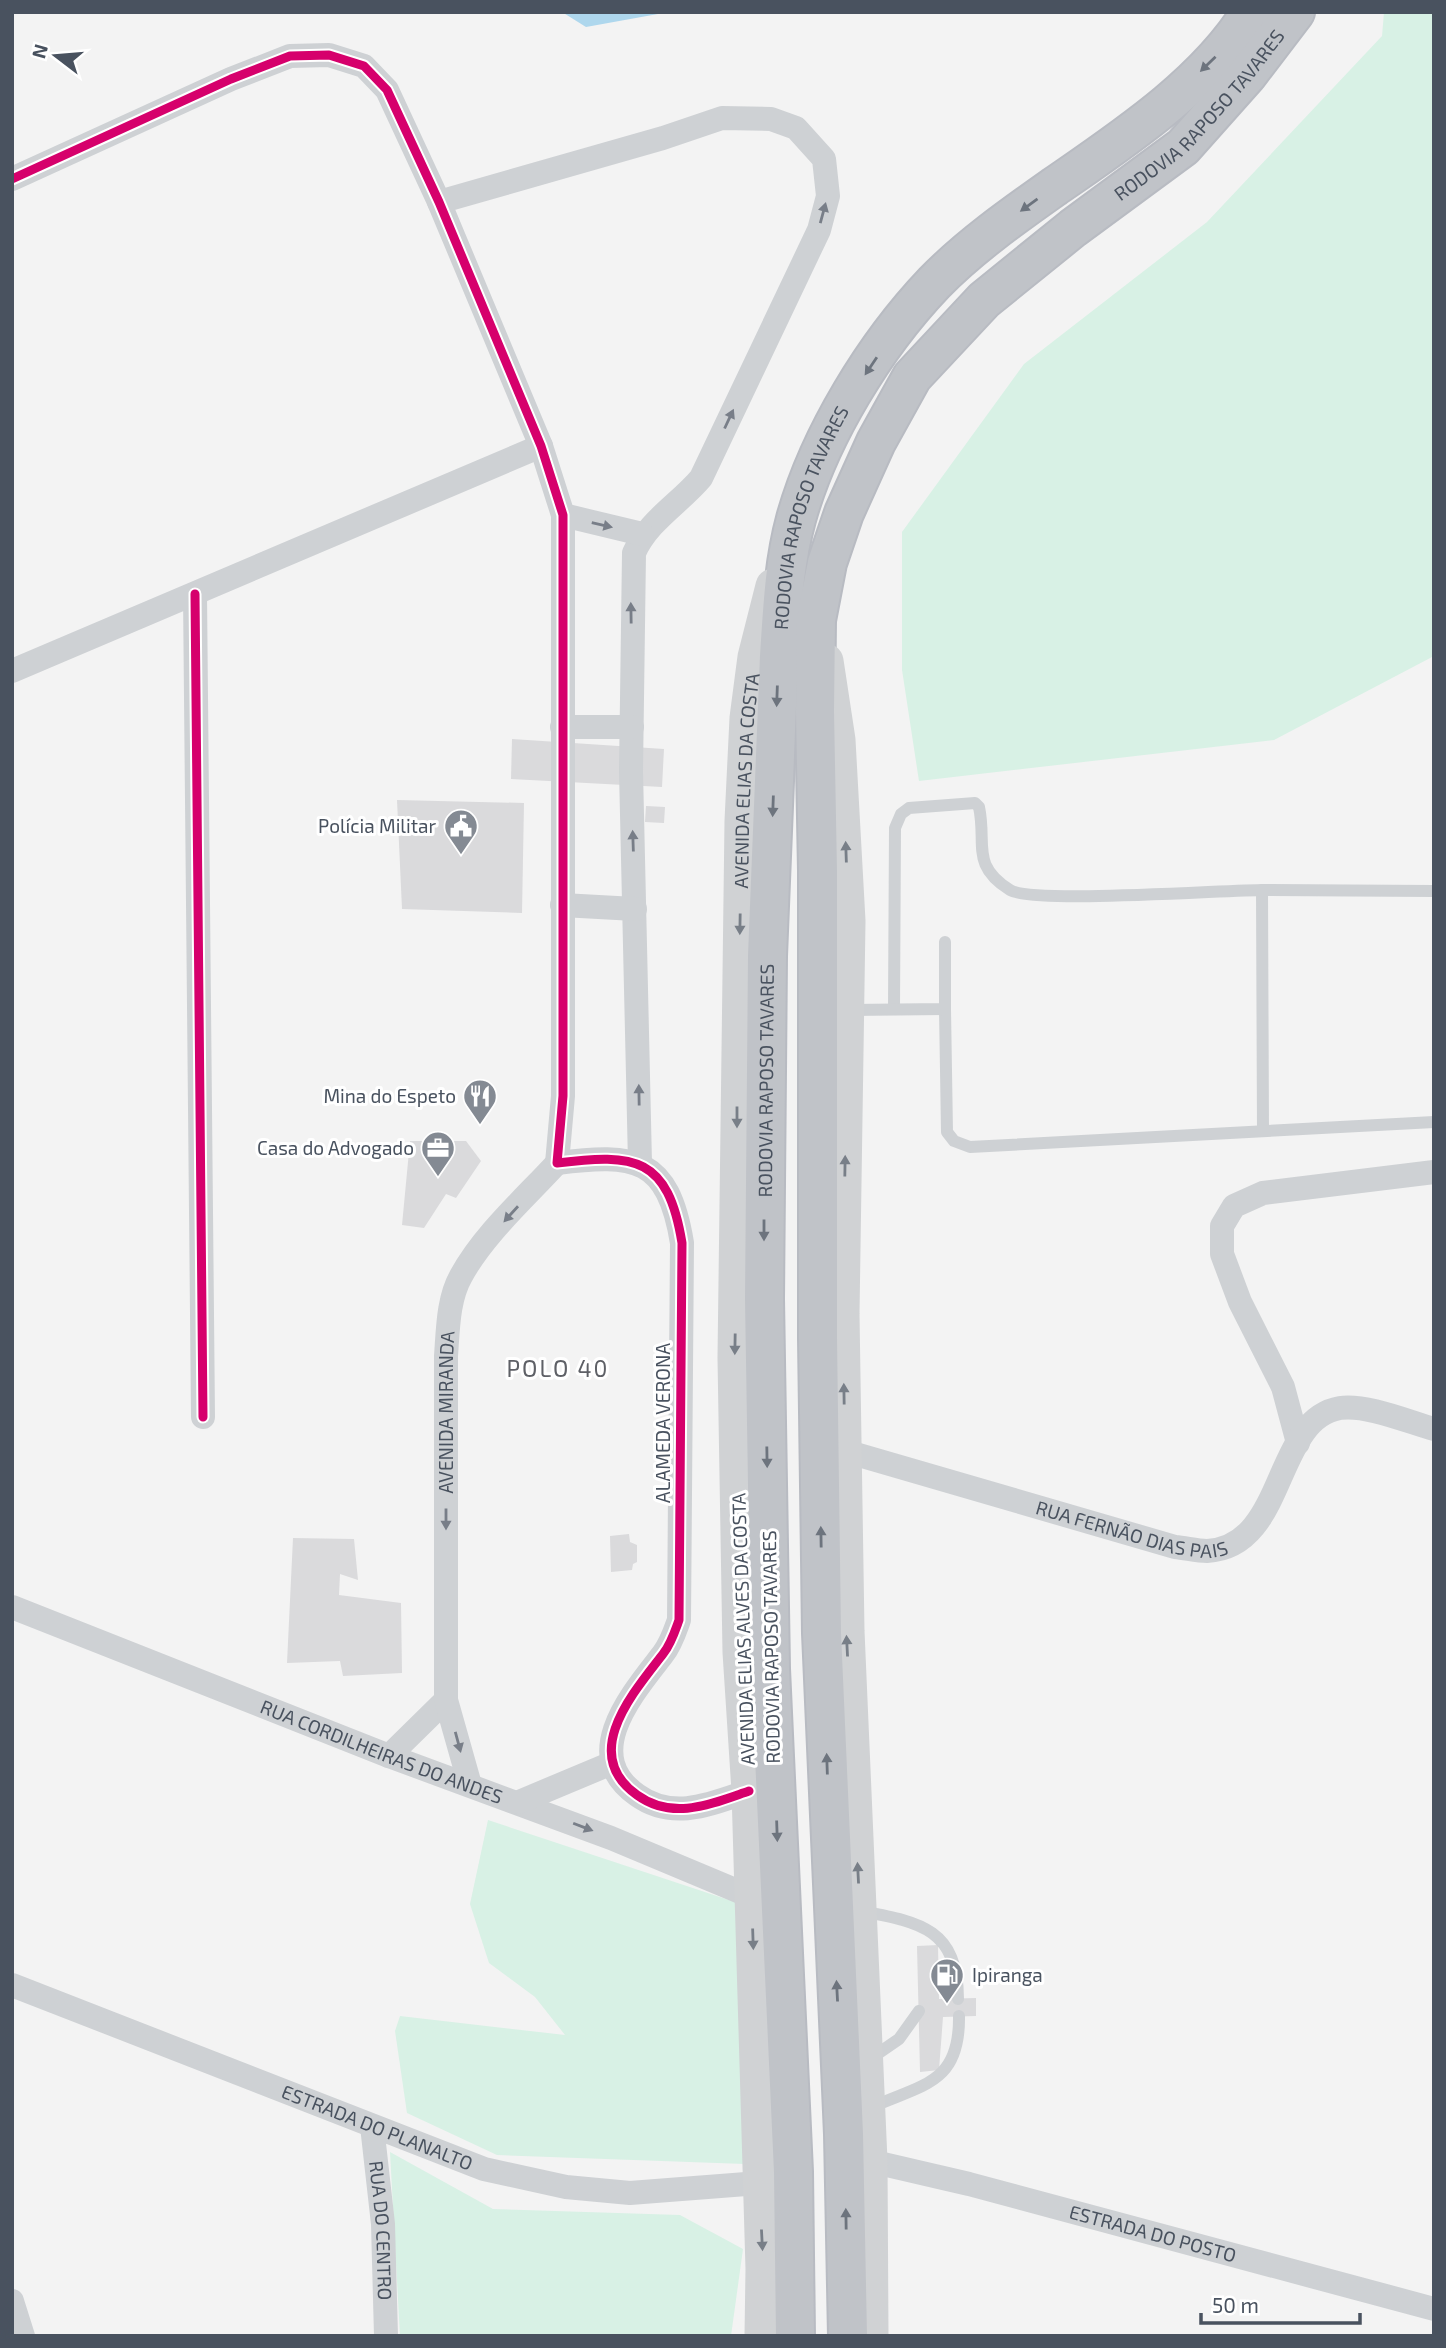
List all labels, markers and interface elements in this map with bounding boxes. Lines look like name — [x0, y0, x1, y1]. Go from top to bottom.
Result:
north arrow — [21, 21, 91, 91]
street label: RODOVIA RAPOSO TAVARES — [1109, 25, 1289, 205]
text: N — [26, 41, 52, 61]
one-way arrow — [1200, 56, 1217, 72]
one-way arrow — [1020, 198, 1039, 212]
one-way arrow — [819, 202, 829, 223]
one-way arrow — [865, 356, 878, 375]
street label: RODOVIA RAPOSO TAVARES — [769, 402, 853, 630]
one-way arrow — [723, 409, 734, 429]
one-way arrow — [591, 520, 613, 531]
one-way arrow — [625, 602, 637, 624]
street label: AVENIDA ELIAS DA COSTA — [729, 671, 764, 889]
one-way arrow — [772, 686, 783, 708]
one-way arrow — [767, 795, 778, 817]
public building icon: Polícia Militar — [442, 807, 480, 856]
place label: Polícia Militar — [318, 814, 436, 837]
one-way arrow — [628, 829, 639, 851]
one-way arrow — [840, 841, 851, 863]
one-way arrow — [734, 913, 746, 935]
street label: RODOVIA RAPOSO TAVARES — [753, 964, 778, 1197]
restaurant icon: Mina do Espeto — [461, 1077, 499, 1126]
one-way arrow — [633, 1083, 644, 1105]
place label: Mina do Espeto — [323, 1084, 456, 1107]
one-way arrow — [732, 1106, 743, 1128]
office icon: Casa do Advogado — [419, 1129, 457, 1178]
place label: Casa do Advogado — [257, 1136, 414, 1159]
one-way arrow — [839, 1155, 850, 1177]
one-way arrow — [503, 1205, 519, 1223]
one-way arrow — [758, 1219, 770, 1241]
street label: AVENIDA MIRANDA — [434, 1330, 459, 1494]
one-way arrow — [730, 1333, 741, 1355]
street label: ALAMEDA VERONA — [651, 1343, 674, 1503]
district label: POLO 40 — [507, 1354, 609, 1382]
one-way arrow — [838, 1382, 849, 1404]
one-way arrow — [761, 1446, 772, 1468]
street label: AVENIDA ELIAS ALVES DA COSTA — [726, 1492, 759, 1766]
street label: RUA FERNÃO DIAS PAIS — [1033, 1495, 1230, 1562]
one-way arrow — [440, 1508, 452, 1530]
one-way arrow — [815, 1525, 826, 1547]
street label: RODOVIA RAPOSO TAVARES — [757, 1530, 784, 1764]
one-way arrow — [842, 1634, 853, 1656]
street label: RUA CORDILHEIRAS DO ANDES — [257, 1694, 506, 1808]
one-way arrow — [453, 1732, 464, 1754]
one-way arrow — [822, 1753, 833, 1775]
one-way arrow — [572, 1821, 593, 1832]
one-way arrow — [771, 1821, 782, 1843]
one-way arrow — [852, 1862, 863, 1884]
one-way arrow — [747, 1928, 759, 1950]
fuel station icon: Ipiranga — [928, 1956, 966, 2005]
place label: Ipiranga — [972, 1963, 1043, 1986]
one-way arrow — [832, 1980, 843, 2002]
street label: ESTRADA DO PLANALTO — [279, 2079, 476, 2175]
street label: RUA DO CENTRO — [365, 2159, 397, 2301]
street label: ESTRADA DO POSTO — [1067, 2200, 1239, 2266]
one-way arrow — [840, 2207, 852, 2229]
one-way arrow — [757, 2229, 768, 2251]
scale bar — [1201, 2282, 1360, 2326]
text: 50 m — [1212, 2292, 1259, 2317]

